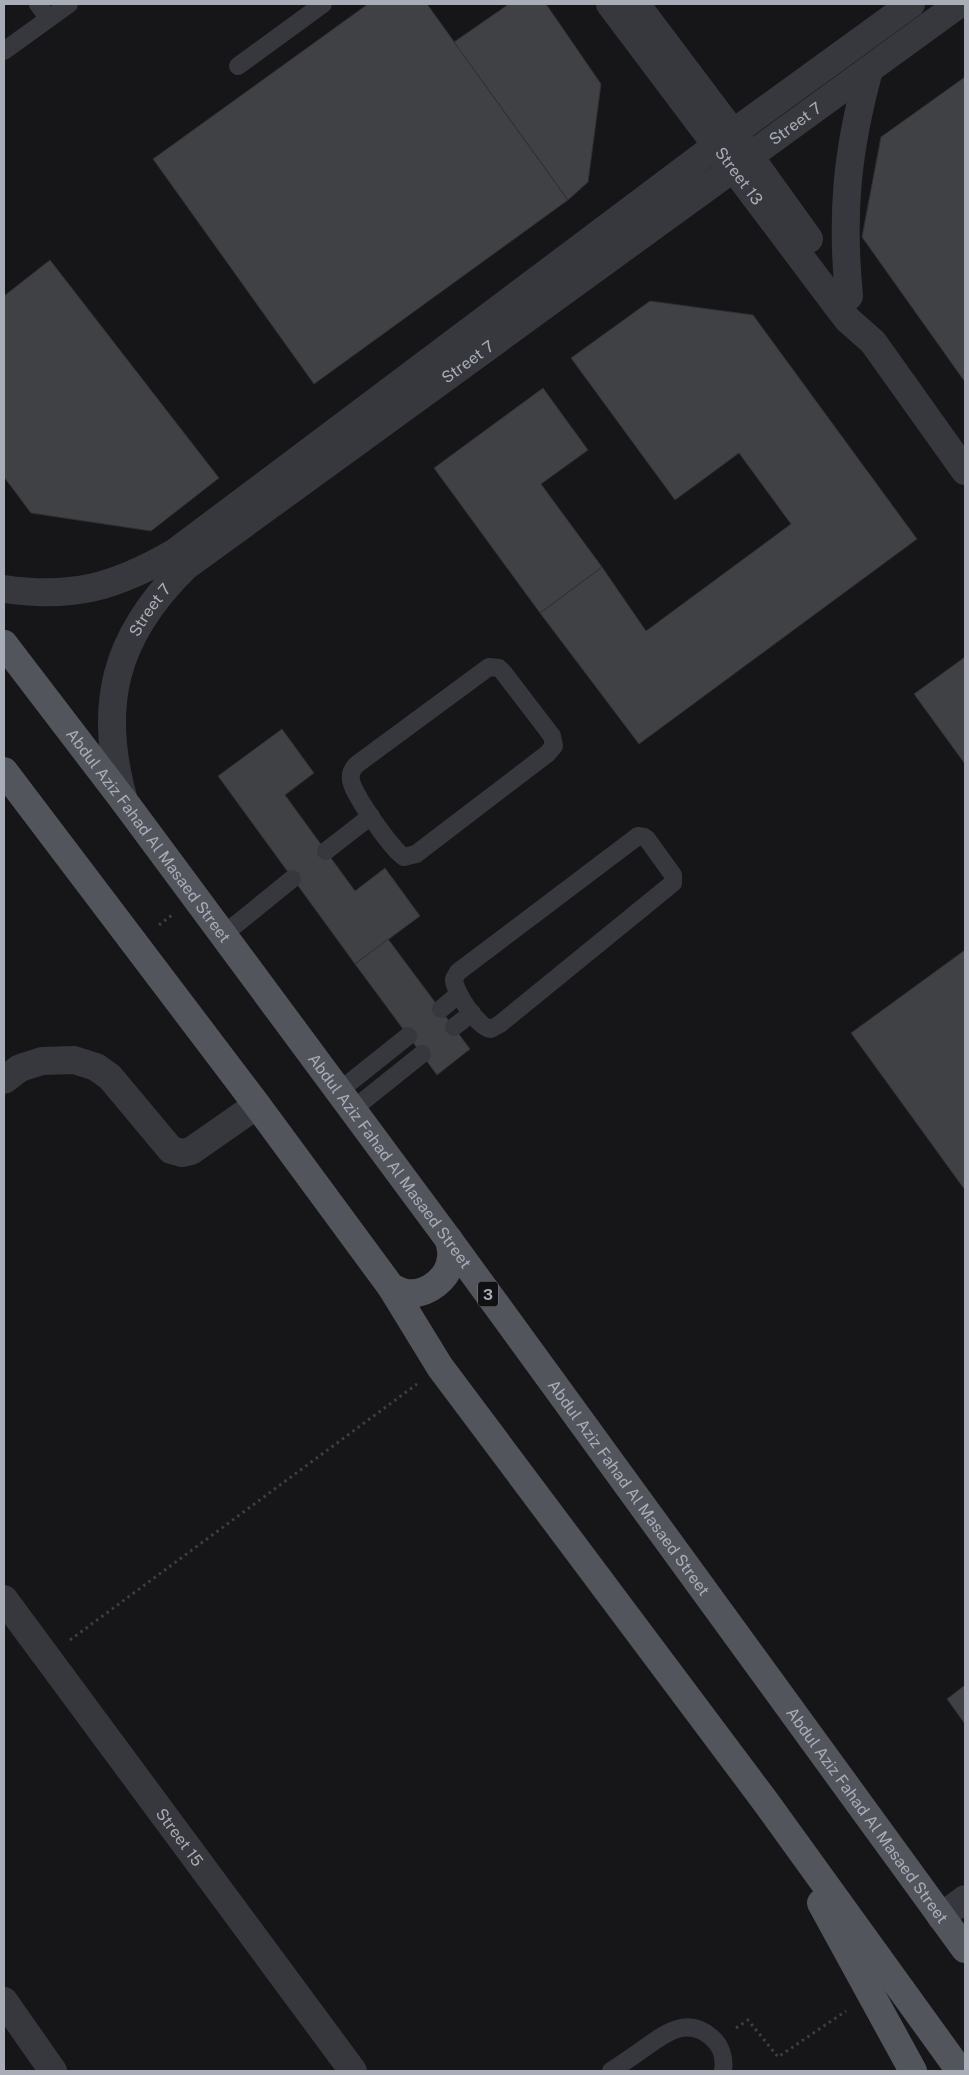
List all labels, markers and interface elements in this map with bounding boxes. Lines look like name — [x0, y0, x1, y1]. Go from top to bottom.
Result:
street label: Street 7 — [765, 98, 825, 149]
street label: Street 13 — [711, 143, 767, 208]
street label: Street 7 — [438, 336, 498, 387]
street label: Street 7 — [125, 579, 175, 639]
street label: Abdul Aziz Fahad Al Masaed Street — [63, 725, 235, 946]
street label: Abdul Aziz Fahad Al Masaed Street — [305, 1049, 476, 1272]
road number: 3 — [478, 1282, 498, 1306]
street label: Abdul Aziz Fahad Al Masaed Street — [544, 1376, 714, 1599]
street label: Abdul Aziz Fahad Al Masaed Street — [783, 1703, 952, 1927]
street label: Street 15 — [152, 1804, 208, 1870]

